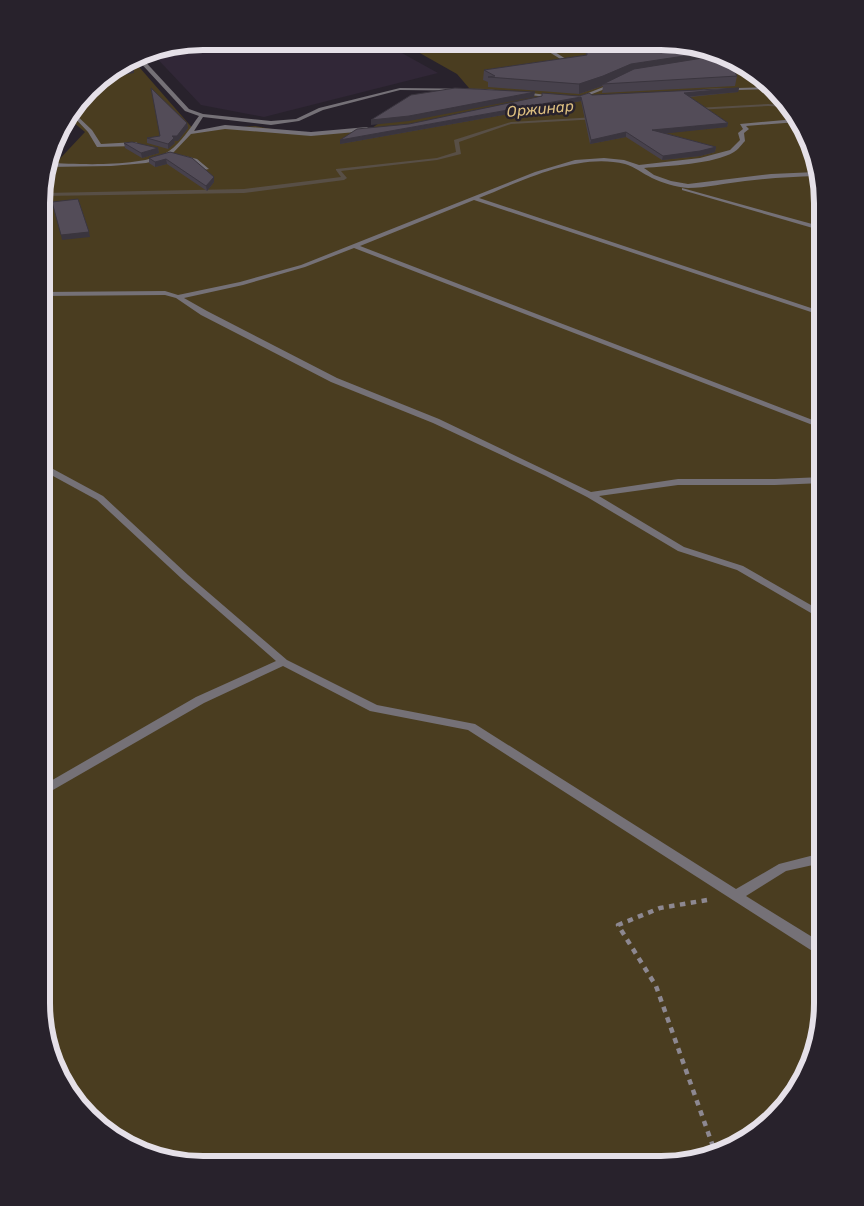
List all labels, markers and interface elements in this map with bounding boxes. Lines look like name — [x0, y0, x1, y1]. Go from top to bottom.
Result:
water label: Оржинар — [506, 97, 574, 121]

